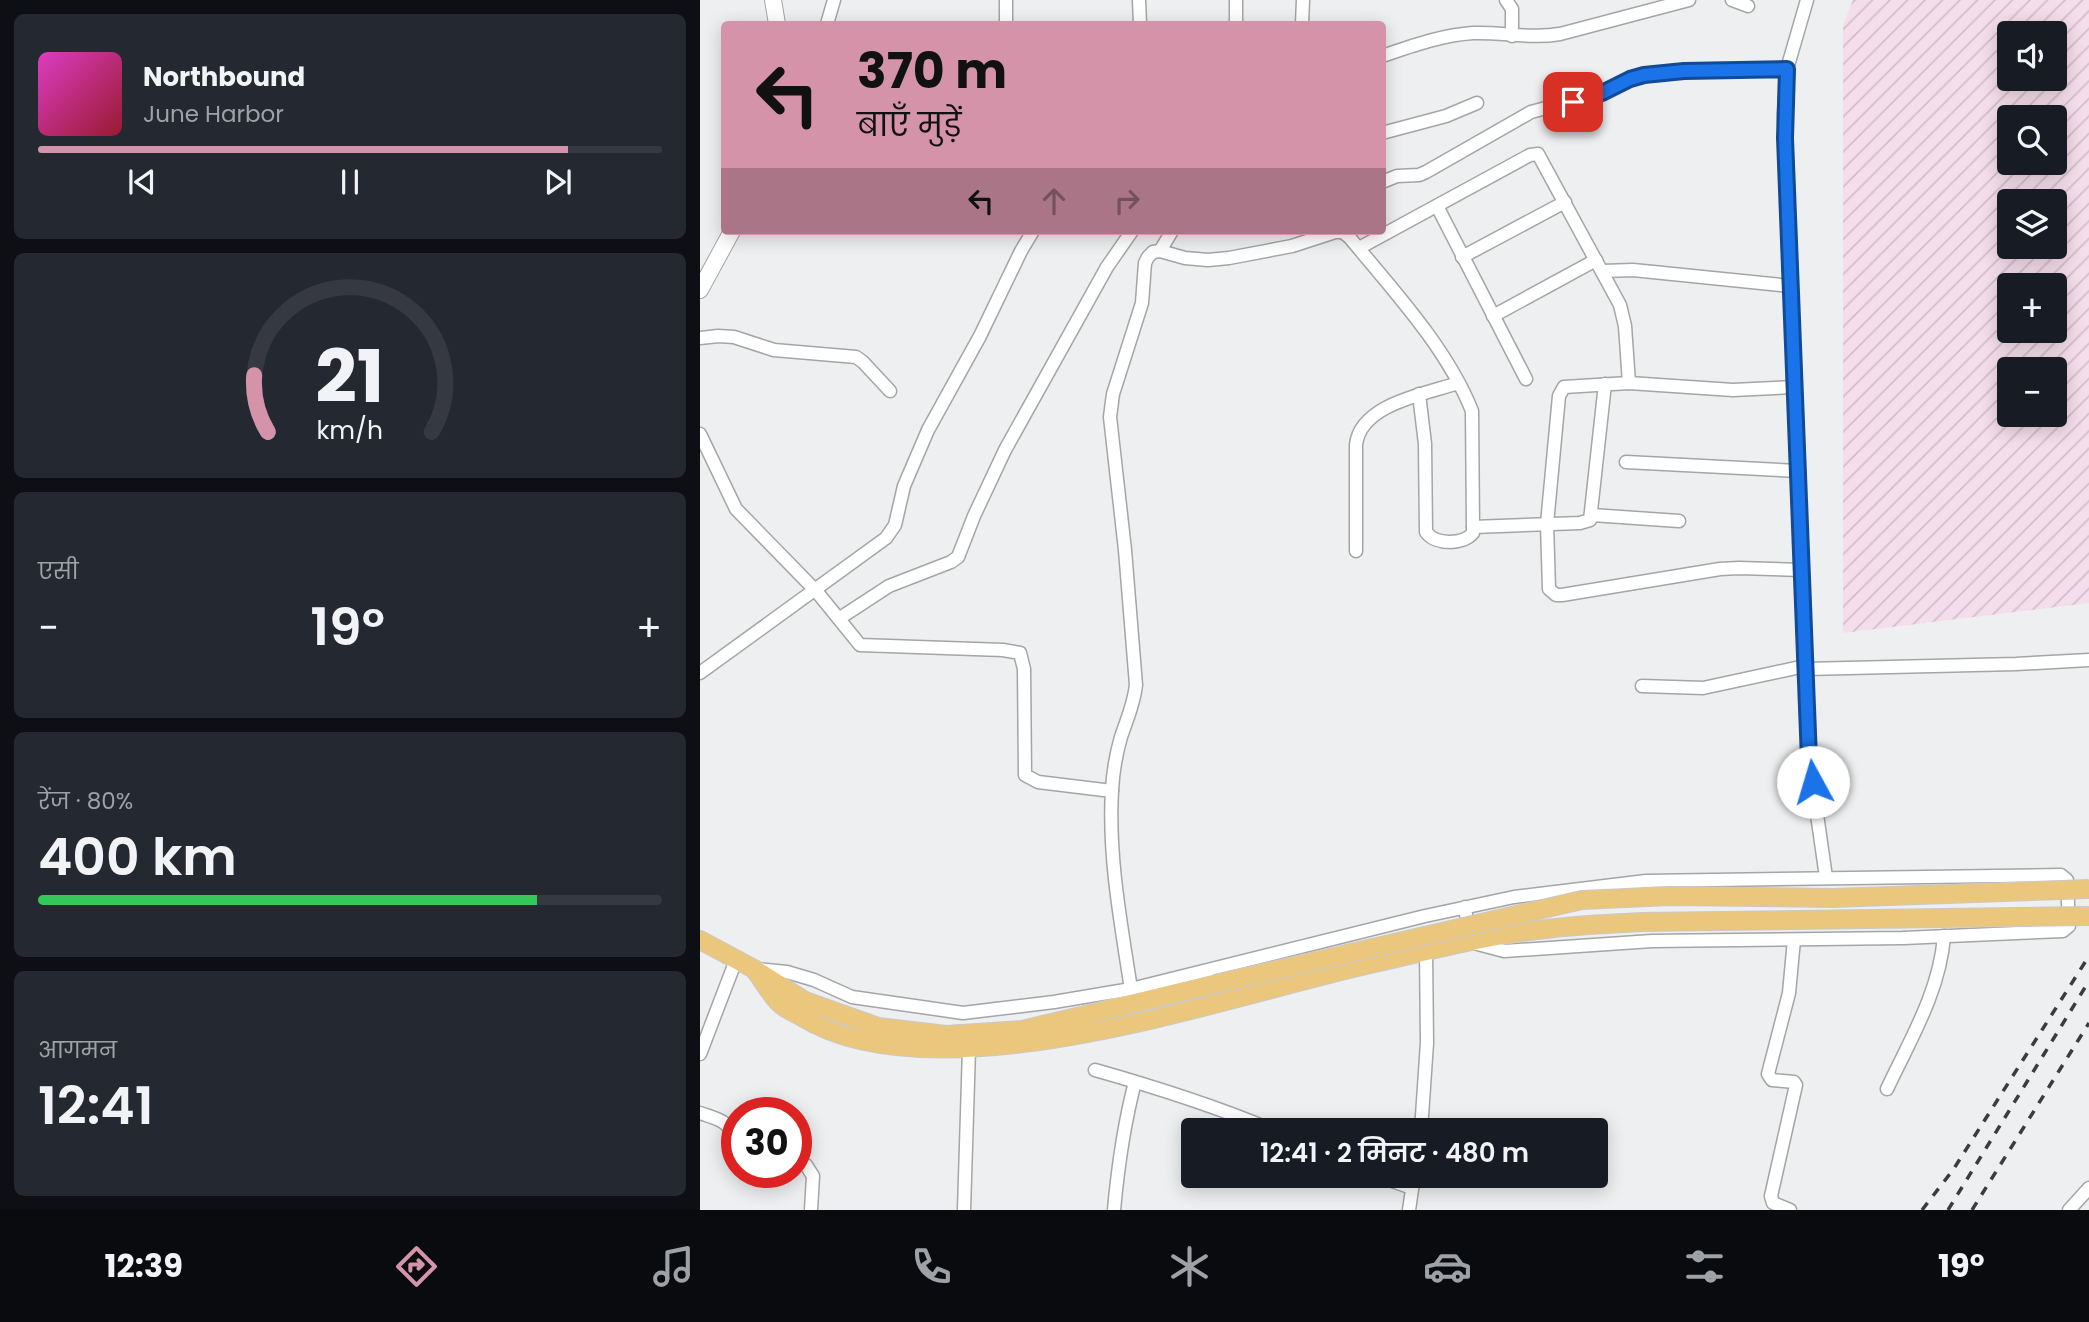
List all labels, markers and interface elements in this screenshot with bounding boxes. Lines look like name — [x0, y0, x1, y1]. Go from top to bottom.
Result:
map controls — [1997, 21, 2067, 427]
button: sound — [1997, 21, 2067, 91]
text: 370 m — [857, 37, 1007, 105]
icon: left — [742, 49, 833, 140]
text: Northbound — [143, 59, 305, 95]
pin — [1543, 72, 1603, 132]
icon: arrive — [1554, 83, 1592, 121]
text: June Harbor — [143, 98, 284, 130]
text: बाएँ मुड़ें — [857, 102, 961, 147]
button: search — [1997, 105, 2067, 175]
icon: previous — [123, 163, 161, 201]
icon: pause — [331, 163, 369, 201]
icon: next — [539, 163, 577, 201]
icon: left — [962, 182, 1000, 220]
icon: ahead — [1035, 182, 1073, 220]
icon: right — [1108, 182, 1146, 220]
button: layers — [1997, 189, 2067, 259]
button: + — [1997, 273, 2067, 343]
text: 21 — [316, 326, 384, 427]
button: − — [1997, 357, 2067, 427]
text: km/h — [317, 413, 383, 448]
text: एसी — [38, 555, 79, 587]
text: 19° — [310, 590, 385, 663]
text: − — [38, 601, 59, 654]
text: + — [636, 601, 662, 654]
position arrow — [1776, 745, 1850, 819]
text: रेंज · 80% — [38, 785, 133, 817]
text: 400 km — [38, 820, 237, 893]
text: आगमन — [38, 1034, 117, 1066]
text: 12:41 — [38, 1069, 154, 1142]
speed limit sign: 30 — [721, 1097, 812, 1188]
text: 12:41 · 2 मिनट · 480 m — [1260, 1135, 1529, 1171]
icon: directions — [392, 1242, 441, 1291]
icon: music — [649, 1242, 698, 1291]
icon: phone — [907, 1242, 956, 1291]
icon: climate — [1165, 1242, 1214, 1291]
icon: car — [1423, 1242, 1472, 1291]
icon: filters — [1680, 1242, 1729, 1291]
text: 12:39 — [104, 1243, 183, 1288]
text: 19° — [1938, 1243, 1985, 1288]

